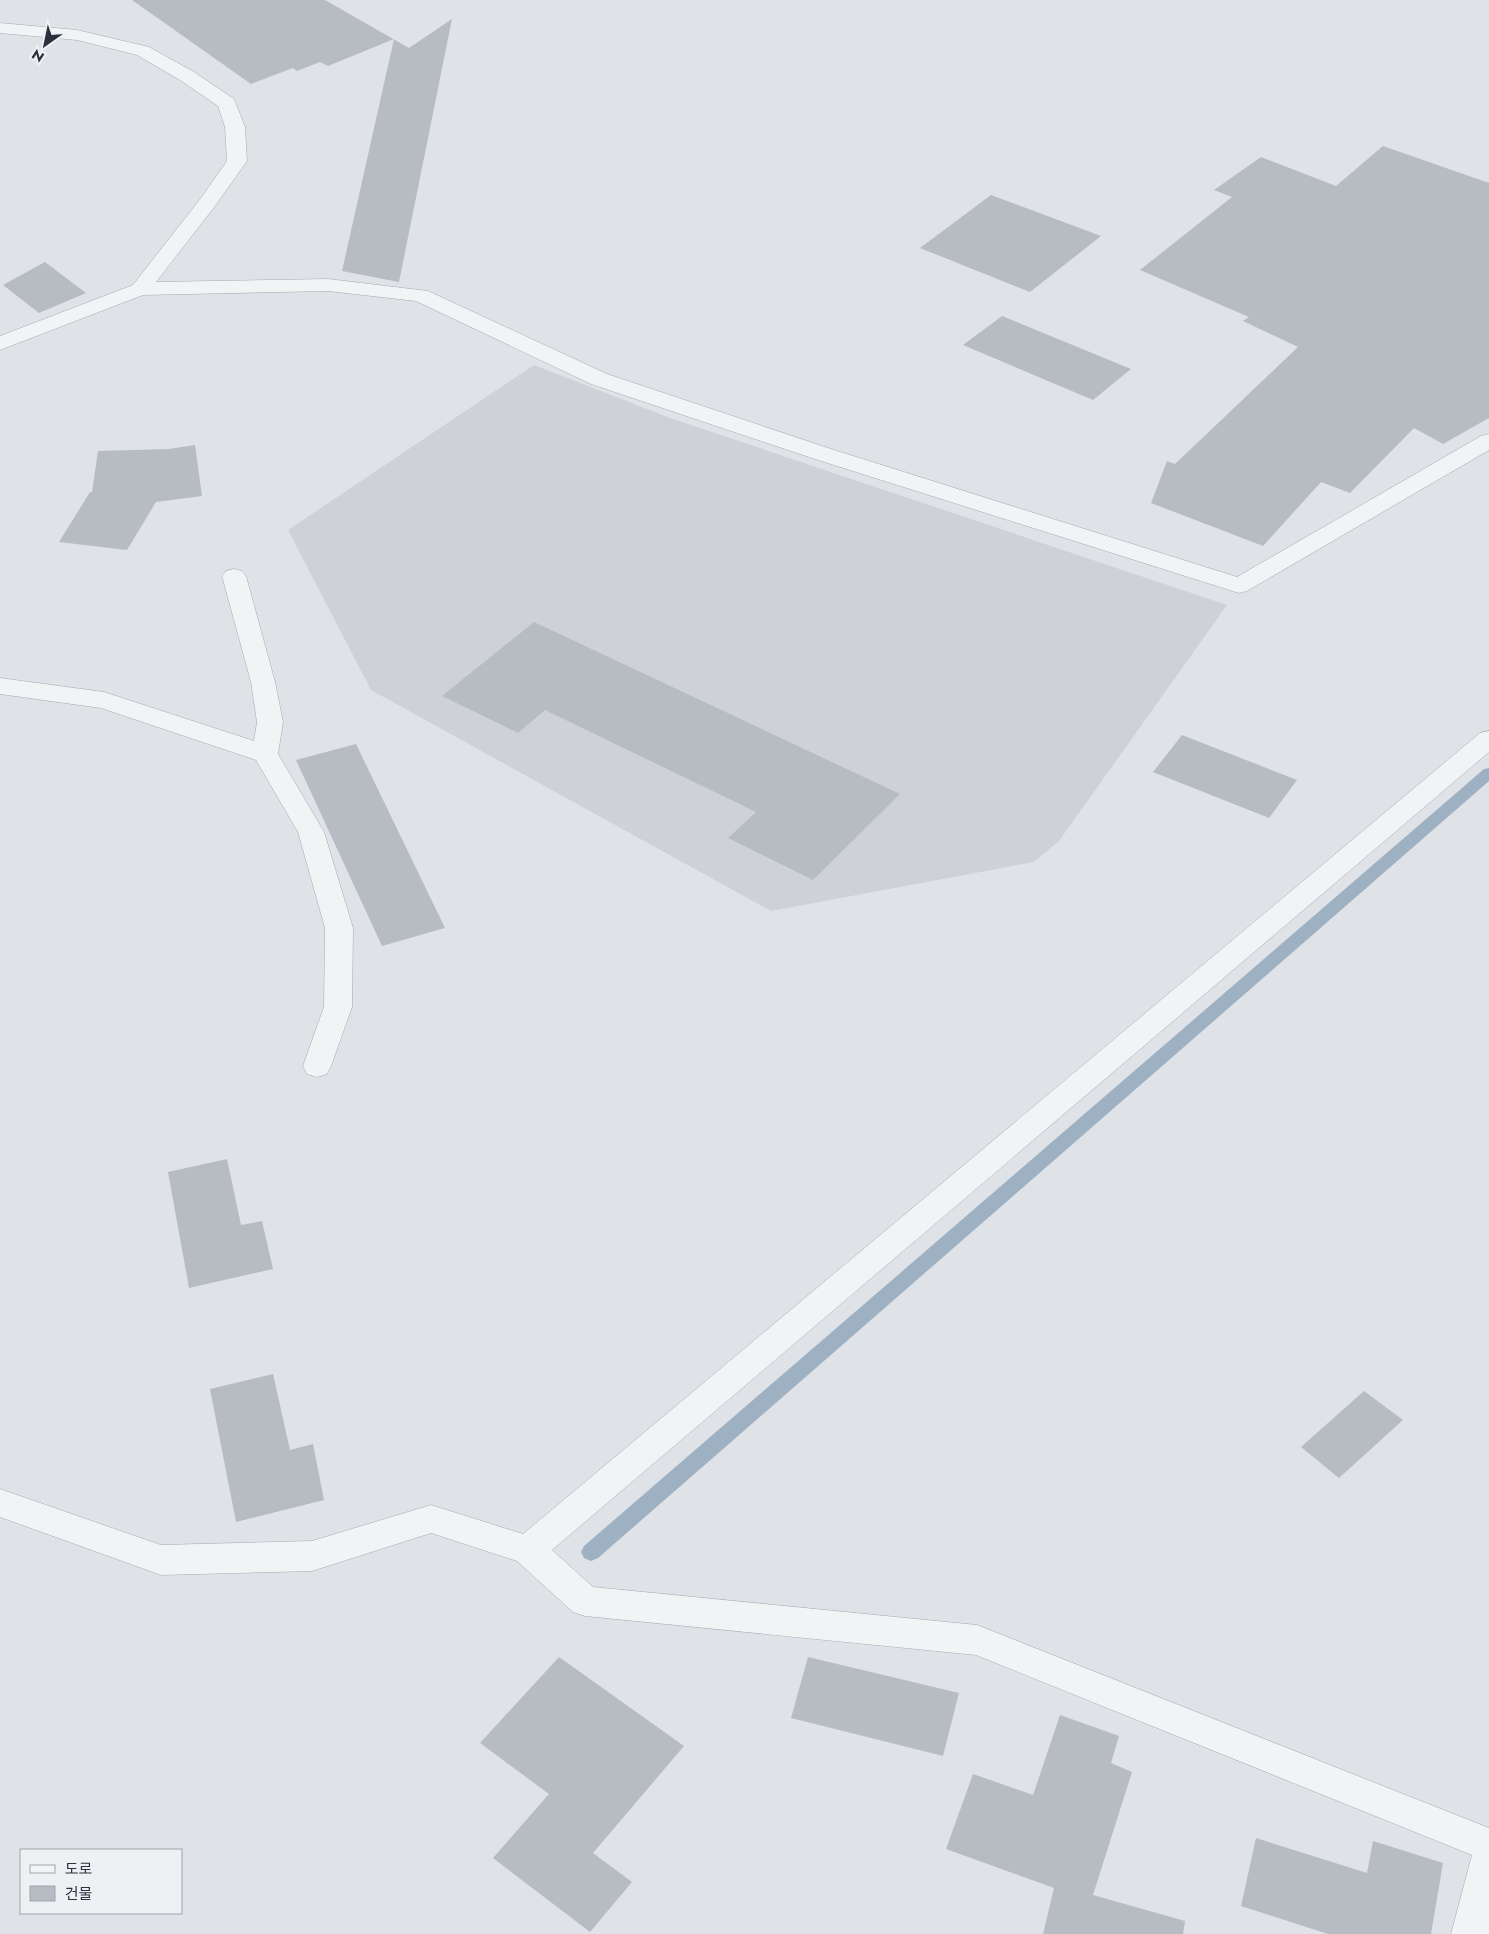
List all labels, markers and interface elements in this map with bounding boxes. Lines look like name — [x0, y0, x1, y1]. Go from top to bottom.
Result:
north arrow — [20, 20, 70, 70]
text: N — [28, 44, 48, 67]
legend — [20, 1849, 182, 1914]
text: 도로 — [65, 1858, 93, 1880]
text: 건물 — [65, 1883, 93, 1905]

